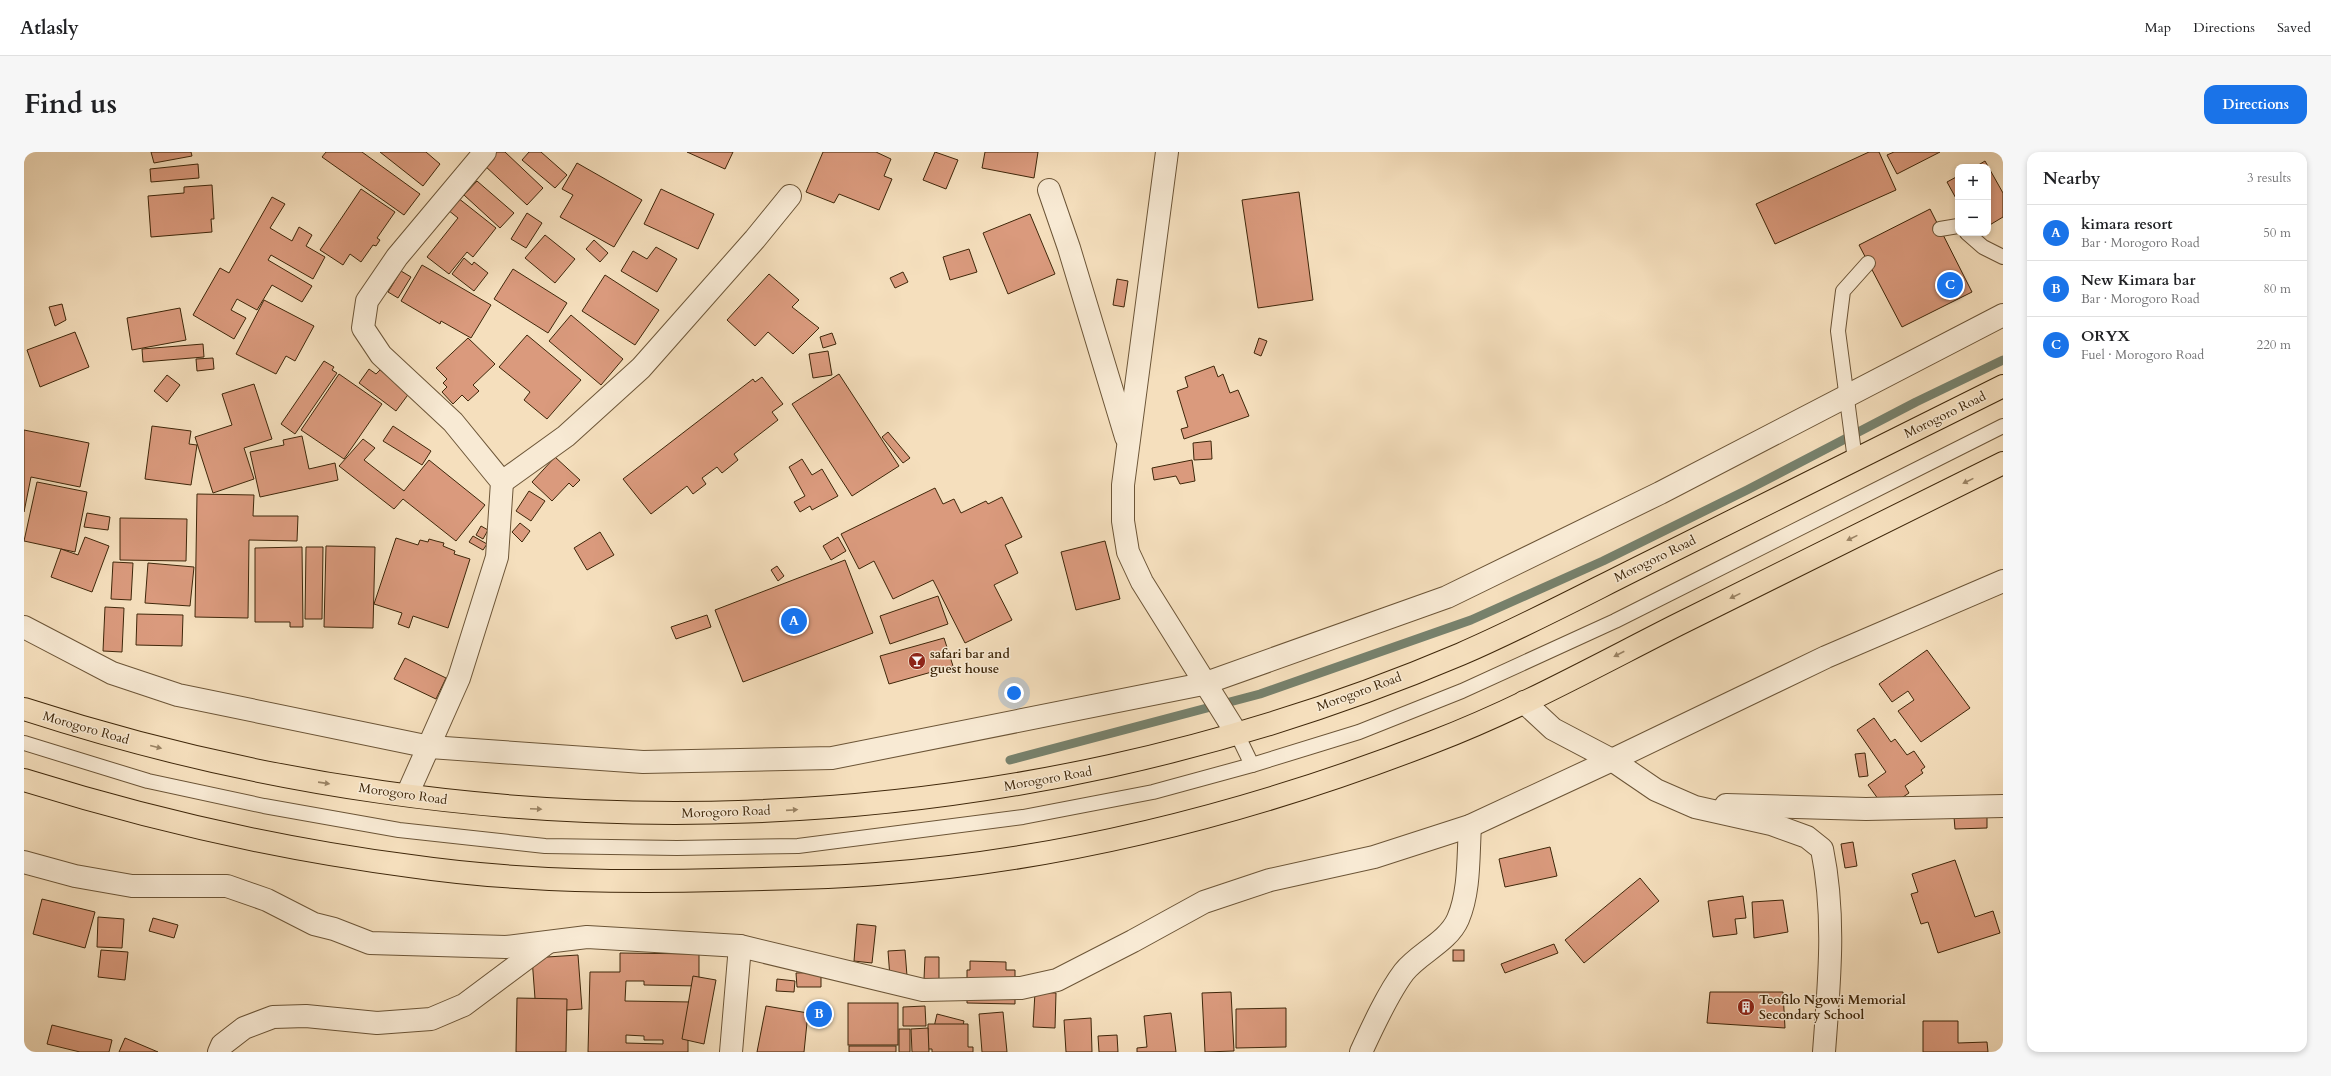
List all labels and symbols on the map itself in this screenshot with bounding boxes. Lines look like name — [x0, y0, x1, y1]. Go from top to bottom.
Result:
pin: C — [1937, 270, 1963, 300]
street label: Morogoro Road — [1901, 387, 1989, 443]
one-way arrow — [1962, 478, 1974, 484]
street label: Morogoro Road — [1611, 531, 1699, 587]
one-way arrow — [1846, 535, 1857, 541]
one-way arrow — [1729, 593, 1741, 599]
pin: A — [781, 606, 807, 636]
place label: safari bar and guest house — [930, 645, 1010, 678]
bar icon: safari bar and guest house — [907, 651, 927, 671]
one-way arrow — [1613, 651, 1625, 657]
street label: Morogoro Road — [1314, 668, 1404, 716]
your location — [1004, 683, 1024, 703]
street label: Morogoro Road — [41, 707, 131, 749]
one-way arrow — [150, 744, 162, 750]
street label: Morogoro Road — [1003, 762, 1094, 796]
street label: Morogoro Road — [358, 779, 448, 809]
one-way arrow — [318, 780, 330, 786]
street label: Morogoro Road — [681, 801, 771, 823]
one-way arrow — [530, 806, 543, 812]
one-way arrow — [786, 806, 798, 813]
place label: Teofilo Ngowi Memorial Secondary School — [1759, 991, 1906, 1024]
building icon: Teofilo Ngowi Memorial Secondary School — [1736, 997, 1756, 1017]
pin: B — [806, 999, 832, 1029]

